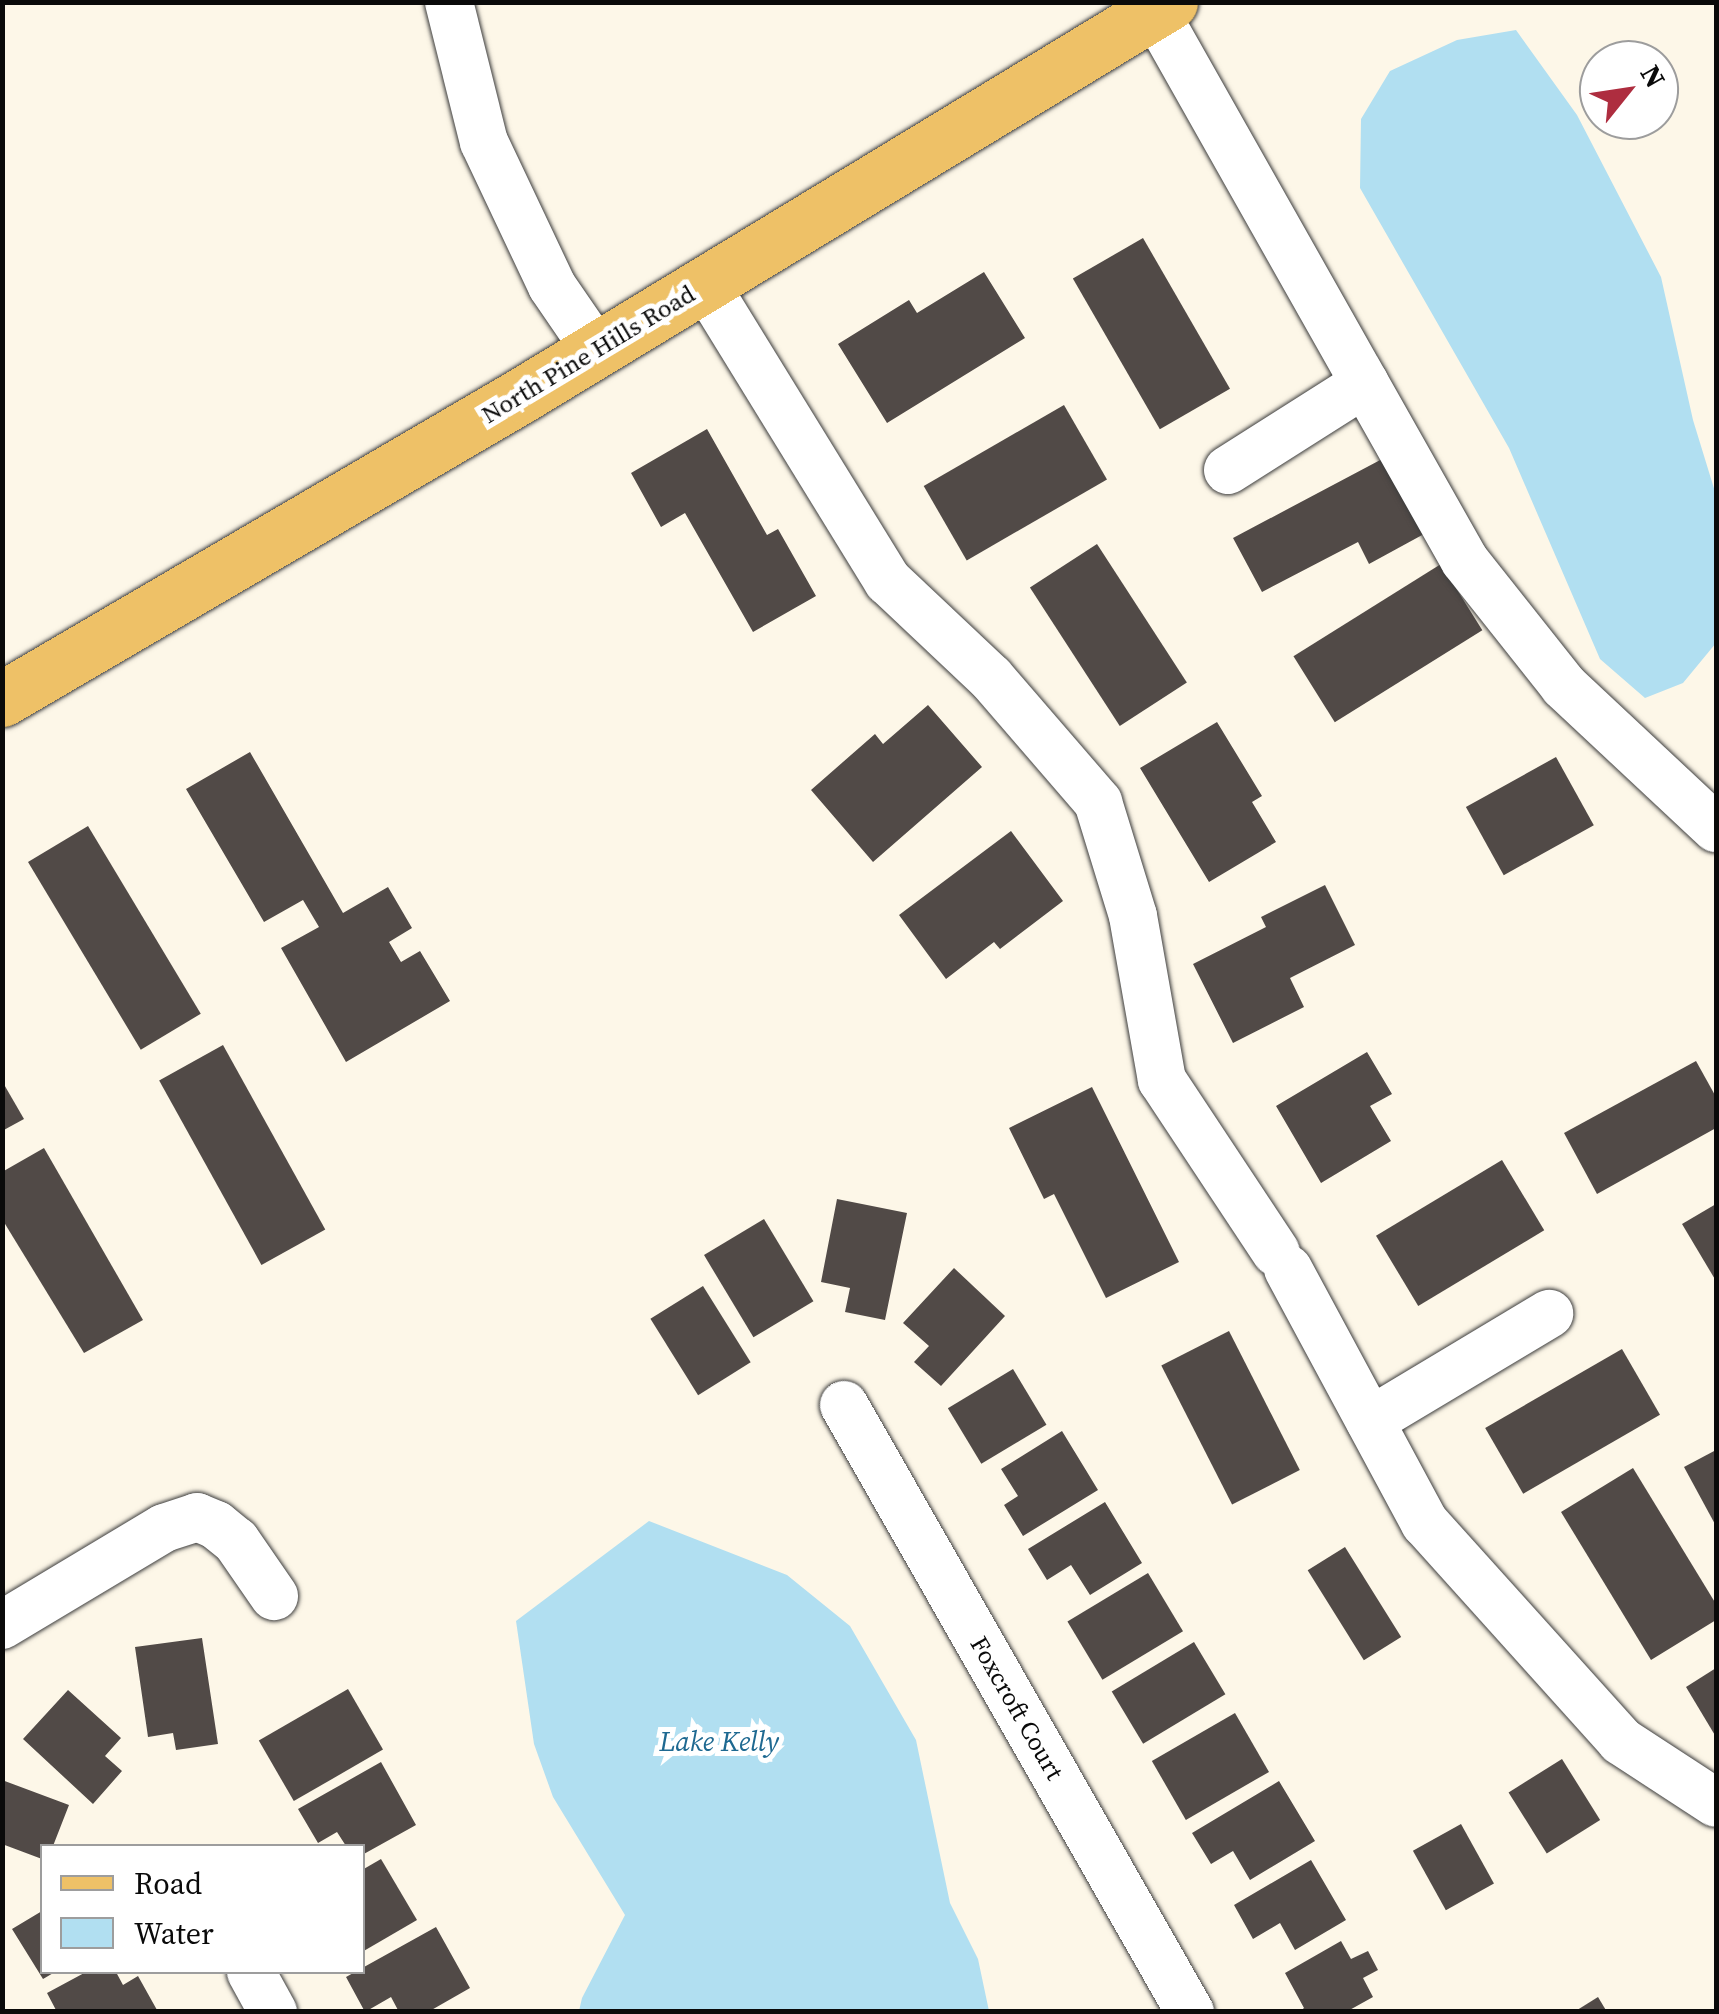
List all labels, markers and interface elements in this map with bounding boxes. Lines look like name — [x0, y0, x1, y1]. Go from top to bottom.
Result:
north arrow — [1579, 40, 1679, 140]
text: N — [1632, 58, 1675, 94]
street label: North Pine Hills Road — [476, 278, 700, 430]
street label: Foxcroft Court — [964, 1631, 1070, 1785]
water label: Lake Kelly — [659, 1724, 779, 1758]
legend — [40, 1844, 365, 1974]
text: Road — [134, 1863, 202, 1904]
text: Water — [134, 1913, 214, 1954]

